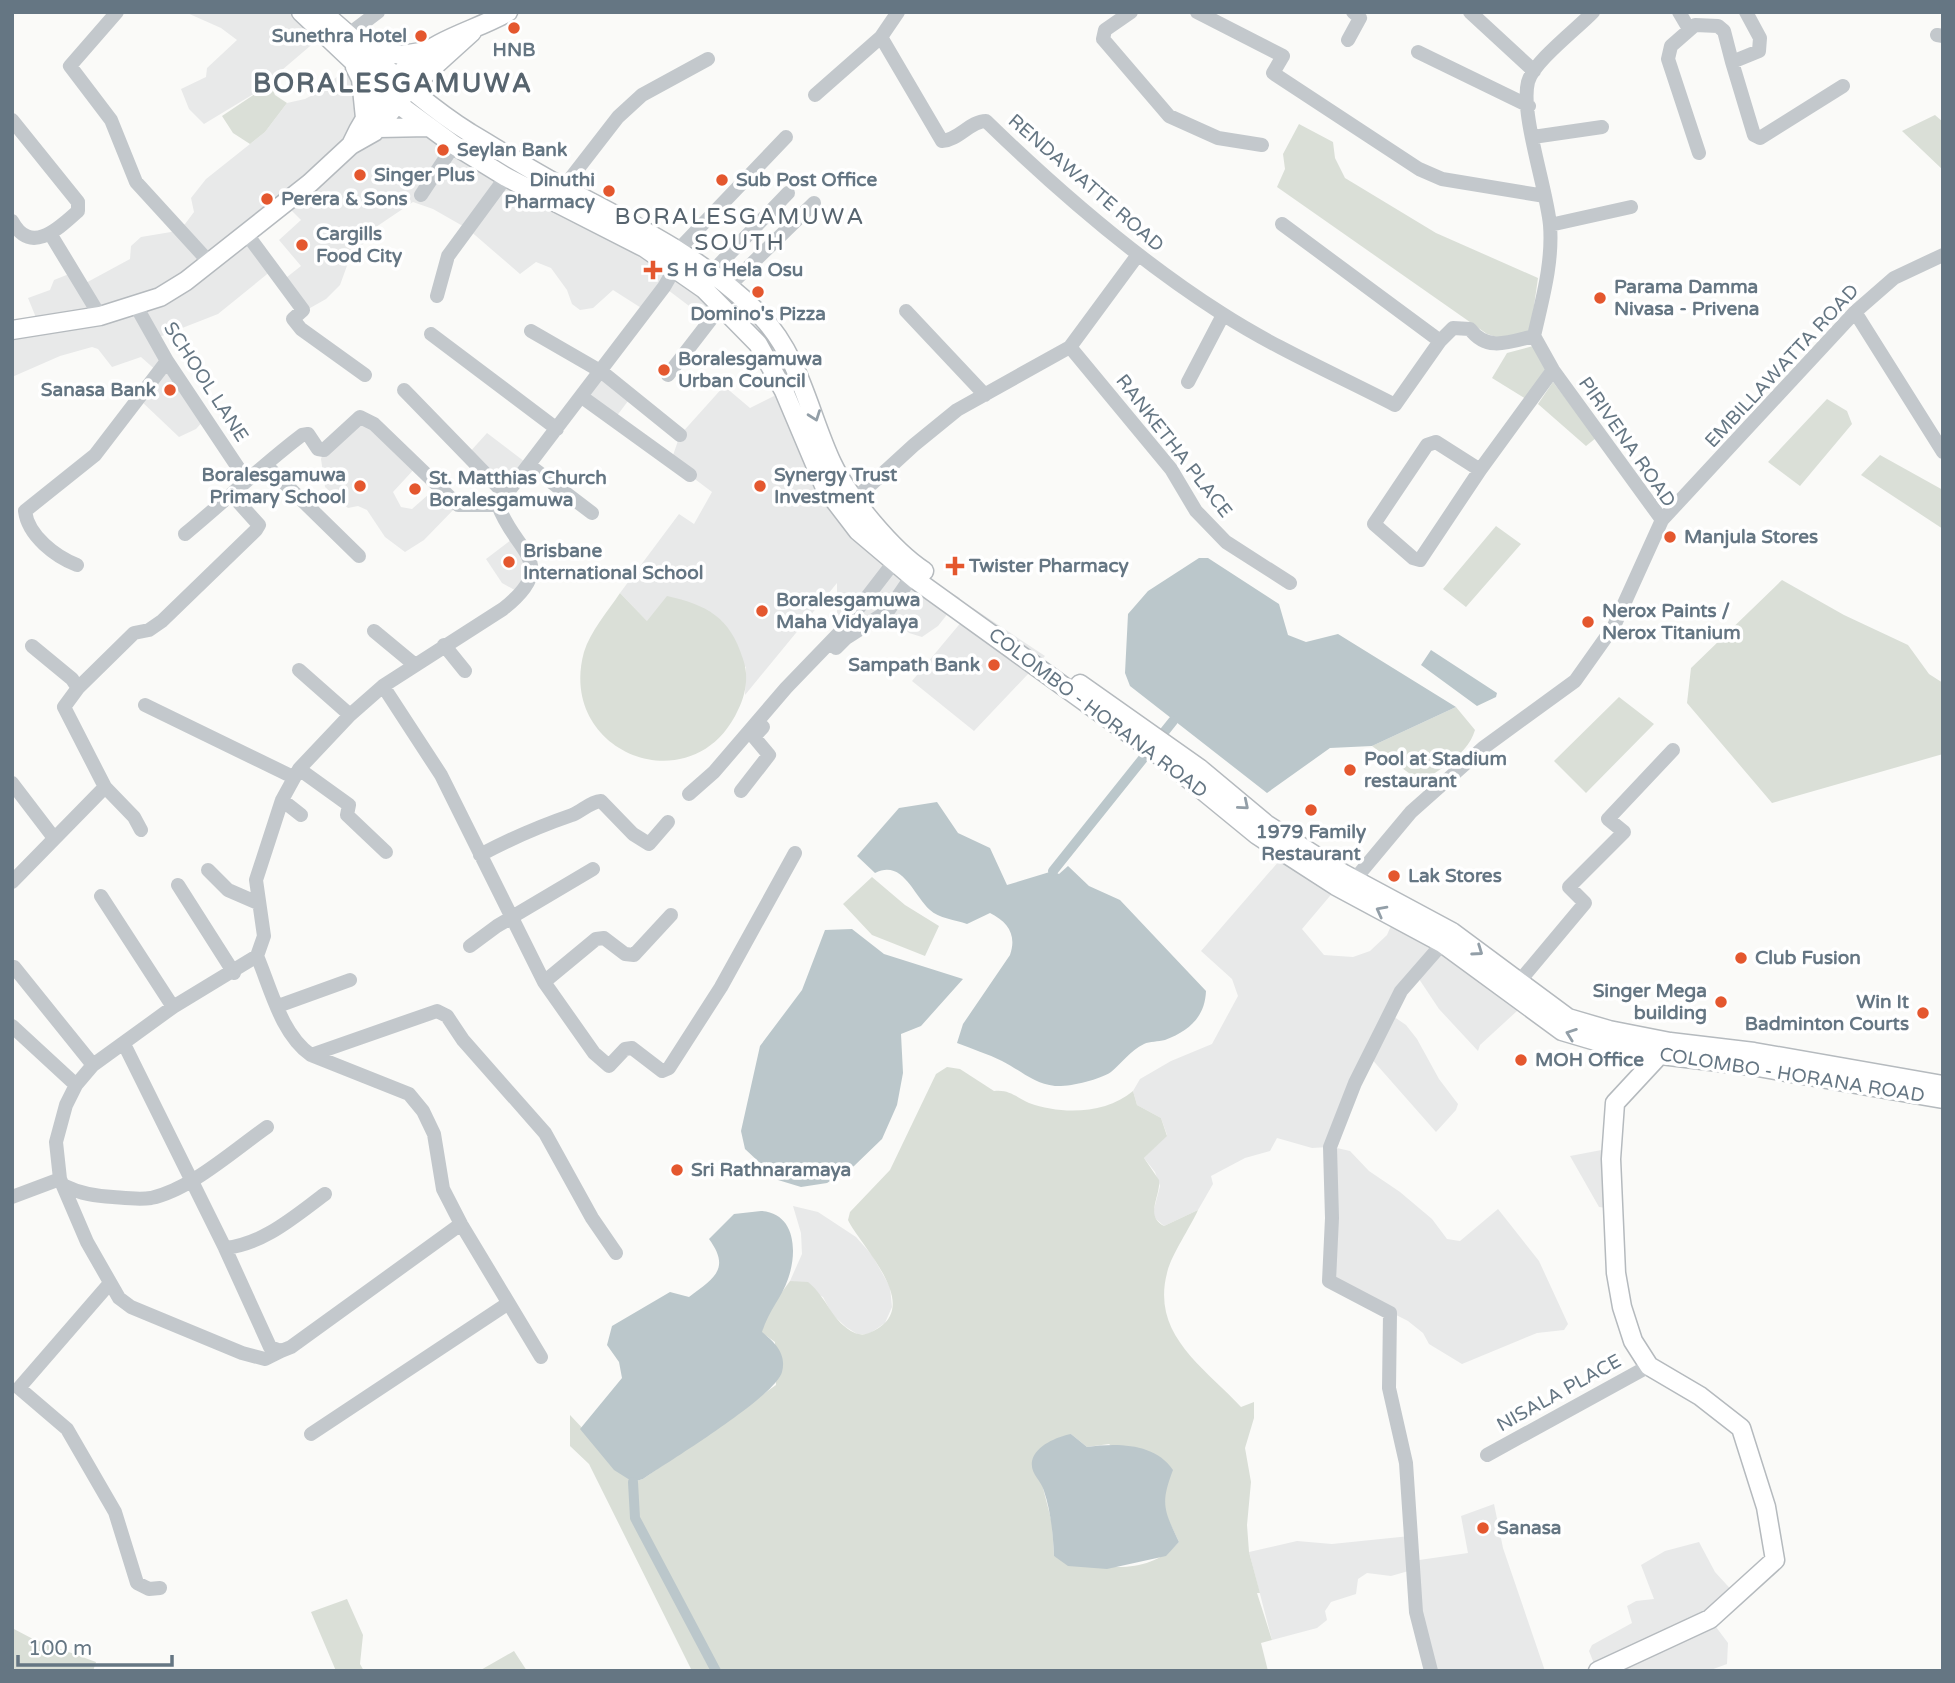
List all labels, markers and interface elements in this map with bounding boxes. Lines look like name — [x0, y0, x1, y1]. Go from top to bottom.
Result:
marker: HNB — [506, 20, 522, 36]
place label: Sunethra Hotel — [272, 25, 407, 47]
marker: Sunethra Hotel — [413, 28, 429, 44]
place label: HNB — [493, 39, 535, 61]
district label: BORALESGAMUWA — [253, 68, 533, 99]
street label: RENDAWATTE ROAD — [1004, 110, 1168, 256]
place label: Seylan Bank — [457, 139, 568, 162]
marker: Seylan Bank — [435, 142, 451, 158]
place label: Singer Plus — [374, 164, 475, 187]
marker: Singer Plus — [352, 167, 368, 183]
place label: Dinuthi Pharmacy — [504, 169, 596, 214]
place label: Sub Post Office — [736, 169, 877, 191]
marker: Sub Post Office — [714, 172, 730, 188]
marker: Dinuthi Pharmacy — [601, 183, 617, 199]
place label: Perera & Sons — [281, 188, 408, 210]
marker: Perera & Sons — [259, 191, 275, 207]
district label: BORALESGAMUWA SOUTH — [615, 203, 865, 257]
place label: Cargills Food City — [316, 223, 403, 268]
marker: Cargills Food City — [294, 237, 310, 253]
place label: S H G Hela Osu — [667, 259, 803, 281]
marker: S H G Hela Osu — [645, 262, 661, 278]
place label: Parama Damma Nivasa - Privena — [1614, 276, 1759, 320]
street label: EMBILLAWATTA ROAD — [1701, 280, 1863, 452]
marker: Domino's Pizza — [750, 284, 766, 300]
marker: Parama Damma Nivasa - Privena — [1592, 290, 1608, 306]
place label: Domino's Pizza — [690, 303, 826, 325]
street label: SCHOOL LANE — [159, 318, 253, 446]
place label: Boralesgamuwa Urban Council — [678, 348, 822, 392]
marker: Boralesgamuwa Urban Council — [656, 362, 672, 378]
street label: RANKETHA PLACE — [1111, 370, 1237, 522]
street label: PIRIVENA ROAD — [1574, 373, 1680, 511]
place label: Sanasa Bank — [41, 379, 157, 401]
marker: Sanasa Bank — [162, 382, 178, 398]
one-way arrow — [807, 409, 821, 421]
place label: Boralesgamuwa Primary School — [202, 464, 346, 509]
place label: Synergy Trust Investment — [774, 464, 898, 508]
place label: St. Matthias Church Boralesgamuwa — [429, 467, 607, 512]
marker: Boralesgamuwa Primary School — [352, 478, 368, 494]
marker: Synergy Trust Investment — [752, 478, 768, 494]
marker: St. Matthias Church Boralesgamuwa — [407, 481, 423, 497]
place label: Manjula Stores — [1684, 526, 1818, 549]
marker: Manjula Stores — [1662, 529, 1678, 545]
place label: Brisbane International School — [523, 540, 703, 584]
marker: Brisbane International School — [501, 554, 517, 570]
place label: Twister Pharmacy — [968, 555, 1130, 578]
marker: Twister Pharmacy — [947, 558, 963, 574]
place label: Boralesgamuwa Maha Vidyalaya — [776, 589, 920, 634]
place label: Nerox Paints / Nerox Titanium — [1602, 600, 1741, 644]
marker: Boralesgamuwa Maha Vidyalaya — [754, 603, 770, 619]
marker: Nerox Paints / Nerox Titanium — [1580, 614, 1596, 630]
street label: COLOMBO - HORANA ROAD — [984, 624, 1212, 802]
place label: Sampath Bank — [848, 654, 981, 677]
marker: Sampath Bank — [986, 657, 1002, 673]
place label: Pool at Stadium restaurant — [1364, 748, 1507, 792]
marker: Pool at Stadium restaurant — [1342, 762, 1358, 778]
one-way arrow — [1235, 797, 1248, 809]
marker: 1979 Family Restaurant — [1303, 802, 1319, 818]
place label: 1979 Family Restaurant — [1256, 821, 1367, 865]
place label: Lak Stores — [1408, 865, 1502, 887]
marker: Lak Stores — [1386, 868, 1402, 884]
one-way arrow — [1376, 905, 1388, 919]
one-way arrow — [1470, 942, 1483, 955]
place label: Club Fusion — [1755, 947, 1861, 969]
marker: Club Fusion — [1733, 950, 1749, 966]
place label: Singer Mega building — [1593, 980, 1707, 1025]
place label: Win It Badminton Courts — [1745, 991, 1910, 1035]
marker: Singer Mega building — [1713, 994, 1729, 1010]
marker: Win It Badminton Courts — [1915, 1005, 1931, 1021]
one-way arrow — [1566, 1028, 1578, 1042]
street label: COLOMBO - HORANA ROAD — [1658, 1043, 1926, 1107]
place label: MOH Office — [1535, 1049, 1644, 1071]
marker: MOH Office — [1513, 1052, 1529, 1068]
place label: Sri Rathnaramaya — [691, 1159, 851, 1182]
marker: Sri Rathnaramaya — [669, 1162, 685, 1178]
street label: NISALA PLACE — [1493, 1350, 1625, 1436]
place label: Sanasa — [1497, 1517, 1561, 1539]
marker: Sanasa — [1475, 1520, 1491, 1536]
scale bar — [18, 1624, 172, 1668]
text: 100 m — [28, 1636, 92, 1661]

